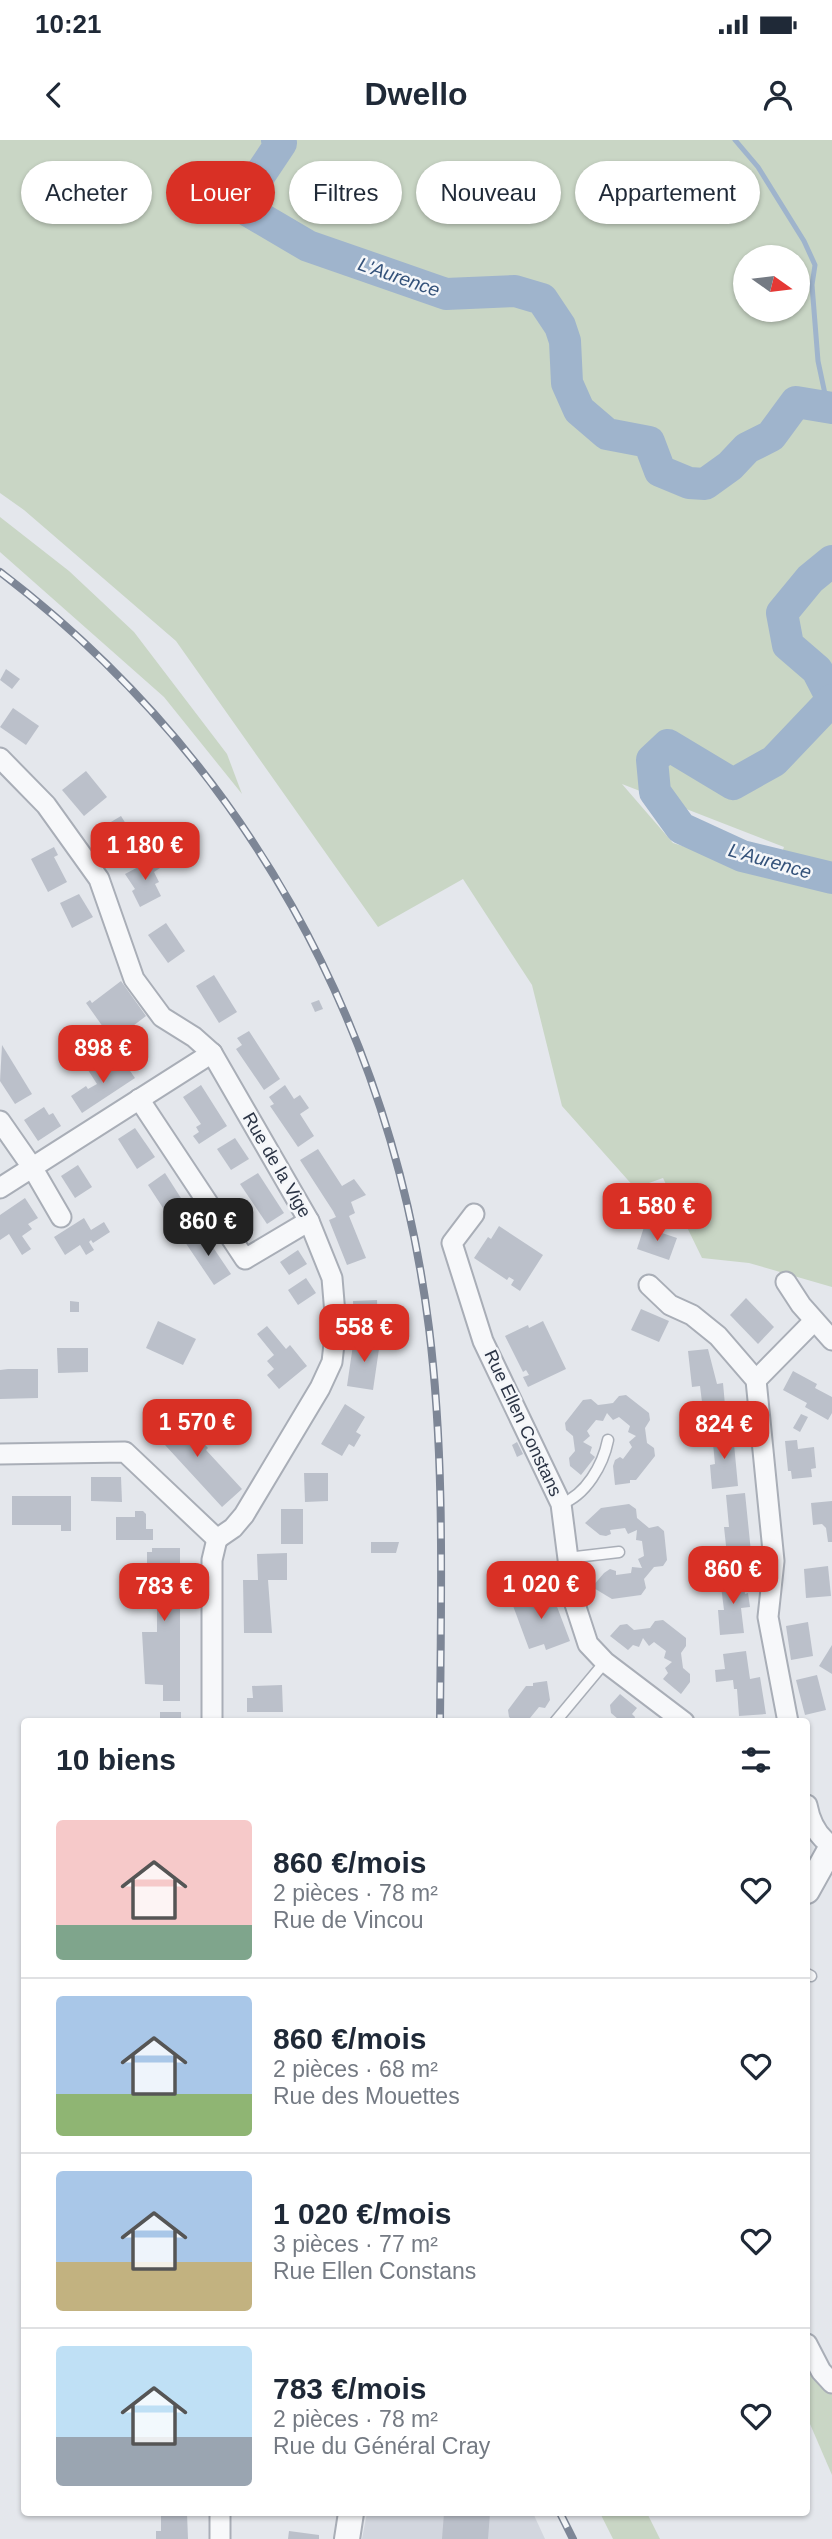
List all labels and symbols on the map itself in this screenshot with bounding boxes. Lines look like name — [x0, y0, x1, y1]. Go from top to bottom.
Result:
north arrow — [733, 245, 810, 322]
water label: L'Aurence — [355, 253, 443, 301]
pin: 1 180 € — [80, 822, 210, 882]
water label: L'Aurence — [726, 839, 814, 883]
pin: 898 € — [54, 1026, 152, 1085]
street label: Rue de la Vige — [239, 1109, 315, 1221]
pin: 1 580 € — [592, 1184, 722, 1243]
pin: 860 € — [159, 1198, 257, 1258]
pin: 558 € — [315, 1304, 413, 1364]
street label: Rue Ellen Constans — [480, 1347, 566, 1499]
pin: 1 570 € — [132, 1400, 262, 1459]
pin: 824 € — [675, 1402, 773, 1461]
pin: 860 € — [684, 1546, 782, 1606]
pin: 1 020 € — [476, 1562, 606, 1621]
pin: 783 € — [115, 1564, 213, 1623]

